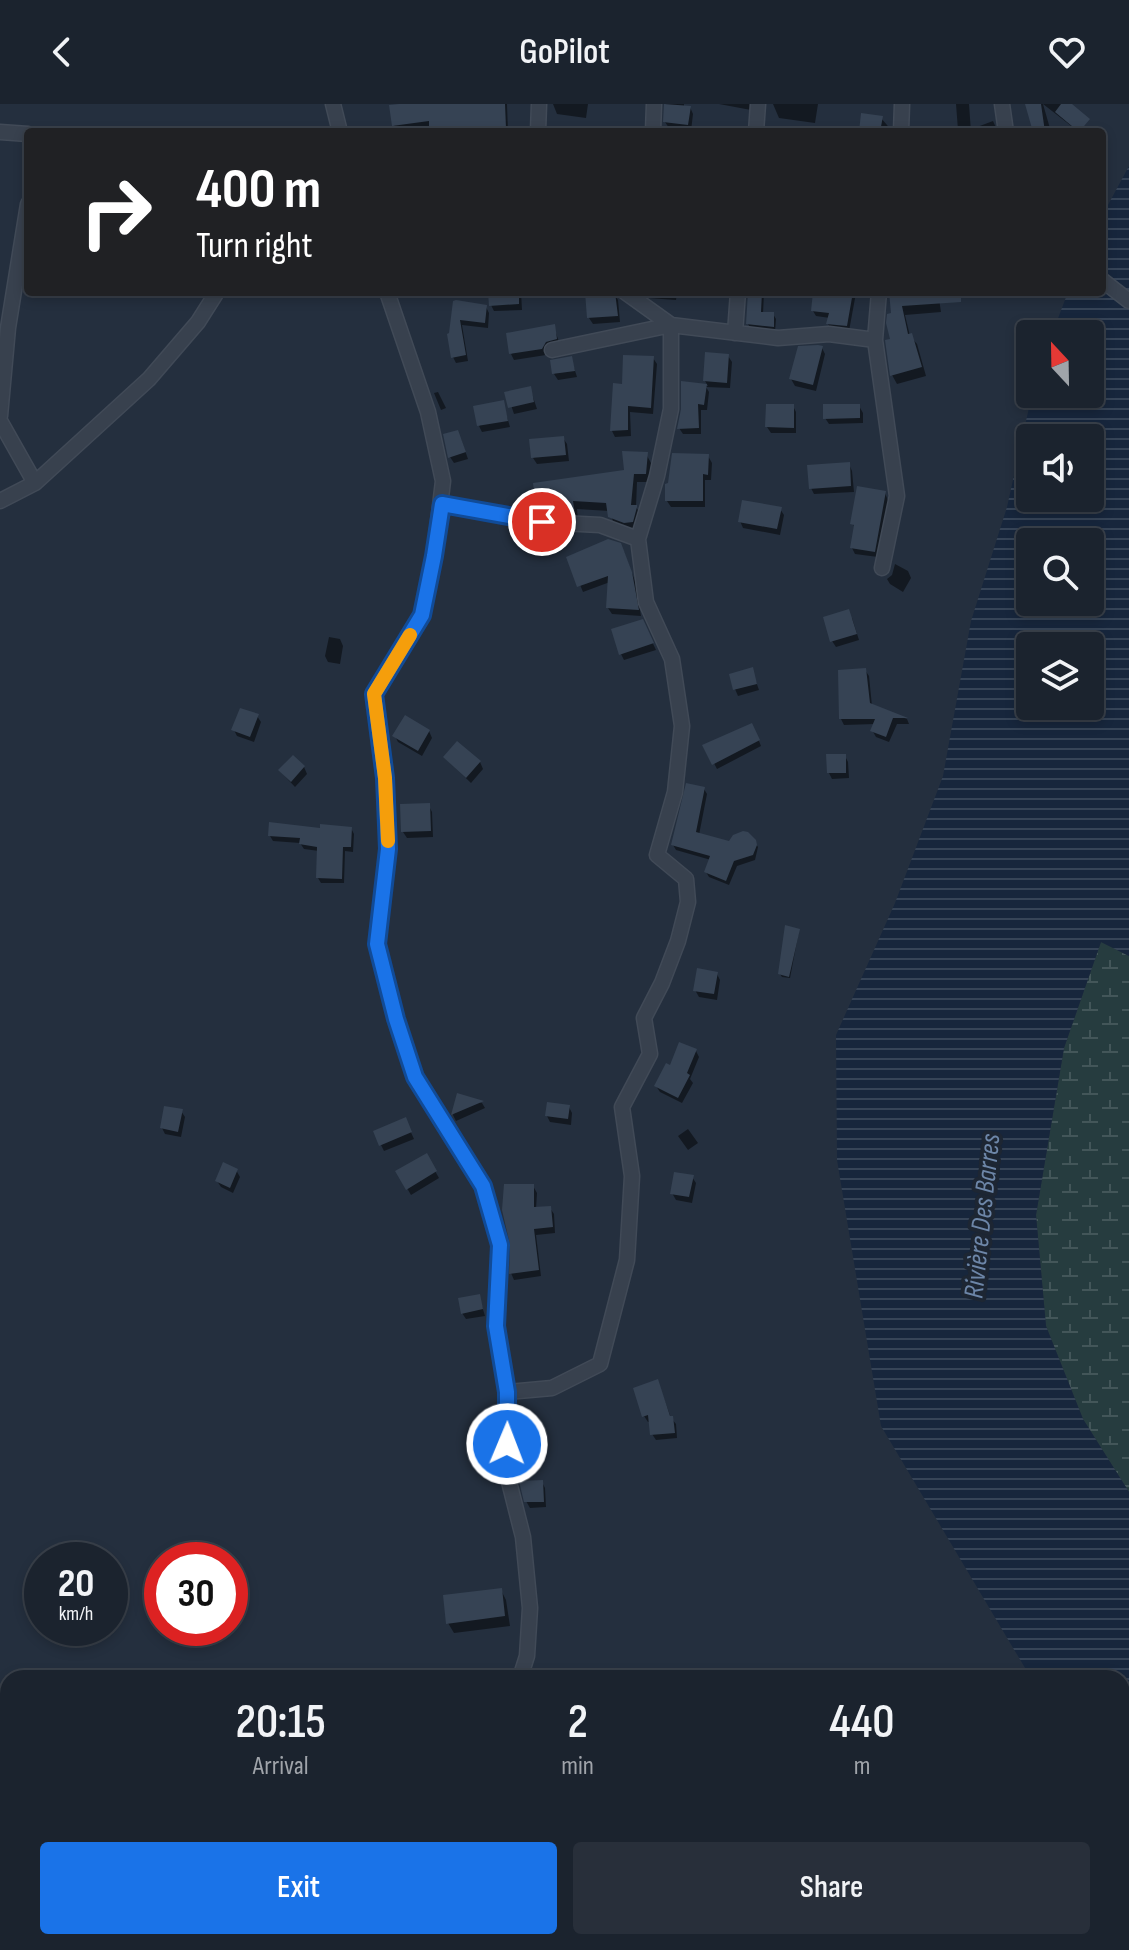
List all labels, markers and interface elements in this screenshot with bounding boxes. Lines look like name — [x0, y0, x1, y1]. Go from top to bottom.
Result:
icon: back — [40, 30, 84, 74]
icon: heart — [1045, 30, 1089, 74]
text: GoPilot — [519, 31, 610, 74]
text: 400 m — [196, 157, 321, 224]
icon: right — [64, 160, 168, 264]
text: Turn right — [196, 225, 313, 268]
north arrow — [1016, 320, 1104, 408]
map controls — [1016, 320, 1104, 720]
button: sound — [1016, 424, 1104, 512]
pin — [508, 488, 576, 556]
icon: arrive — [520, 500, 564, 544]
button: search — [1016, 528, 1104, 616]
button: layers — [1016, 632, 1104, 720]
water label: Rivière Des Barres — [957, 1132, 1008, 1300]
position arrow — [465, 1402, 549, 1486]
speed limit sign: 30 — [144, 1542, 248, 1646]
text: 20 — [58, 1560, 94, 1608]
text: km/h — [59, 1602, 93, 1626]
text: 20:15 — [235, 1694, 326, 1751]
text: 2 — [567, 1694, 588, 1751]
text: 440 — [829, 1694, 895, 1751]
text: Arrival — [253, 1751, 309, 1782]
text: min — [561, 1751, 594, 1782]
text: m — [854, 1751, 870, 1782]
button: Exit — [40, 1842, 557, 1934]
button: Share — [573, 1842, 1090, 1934]

